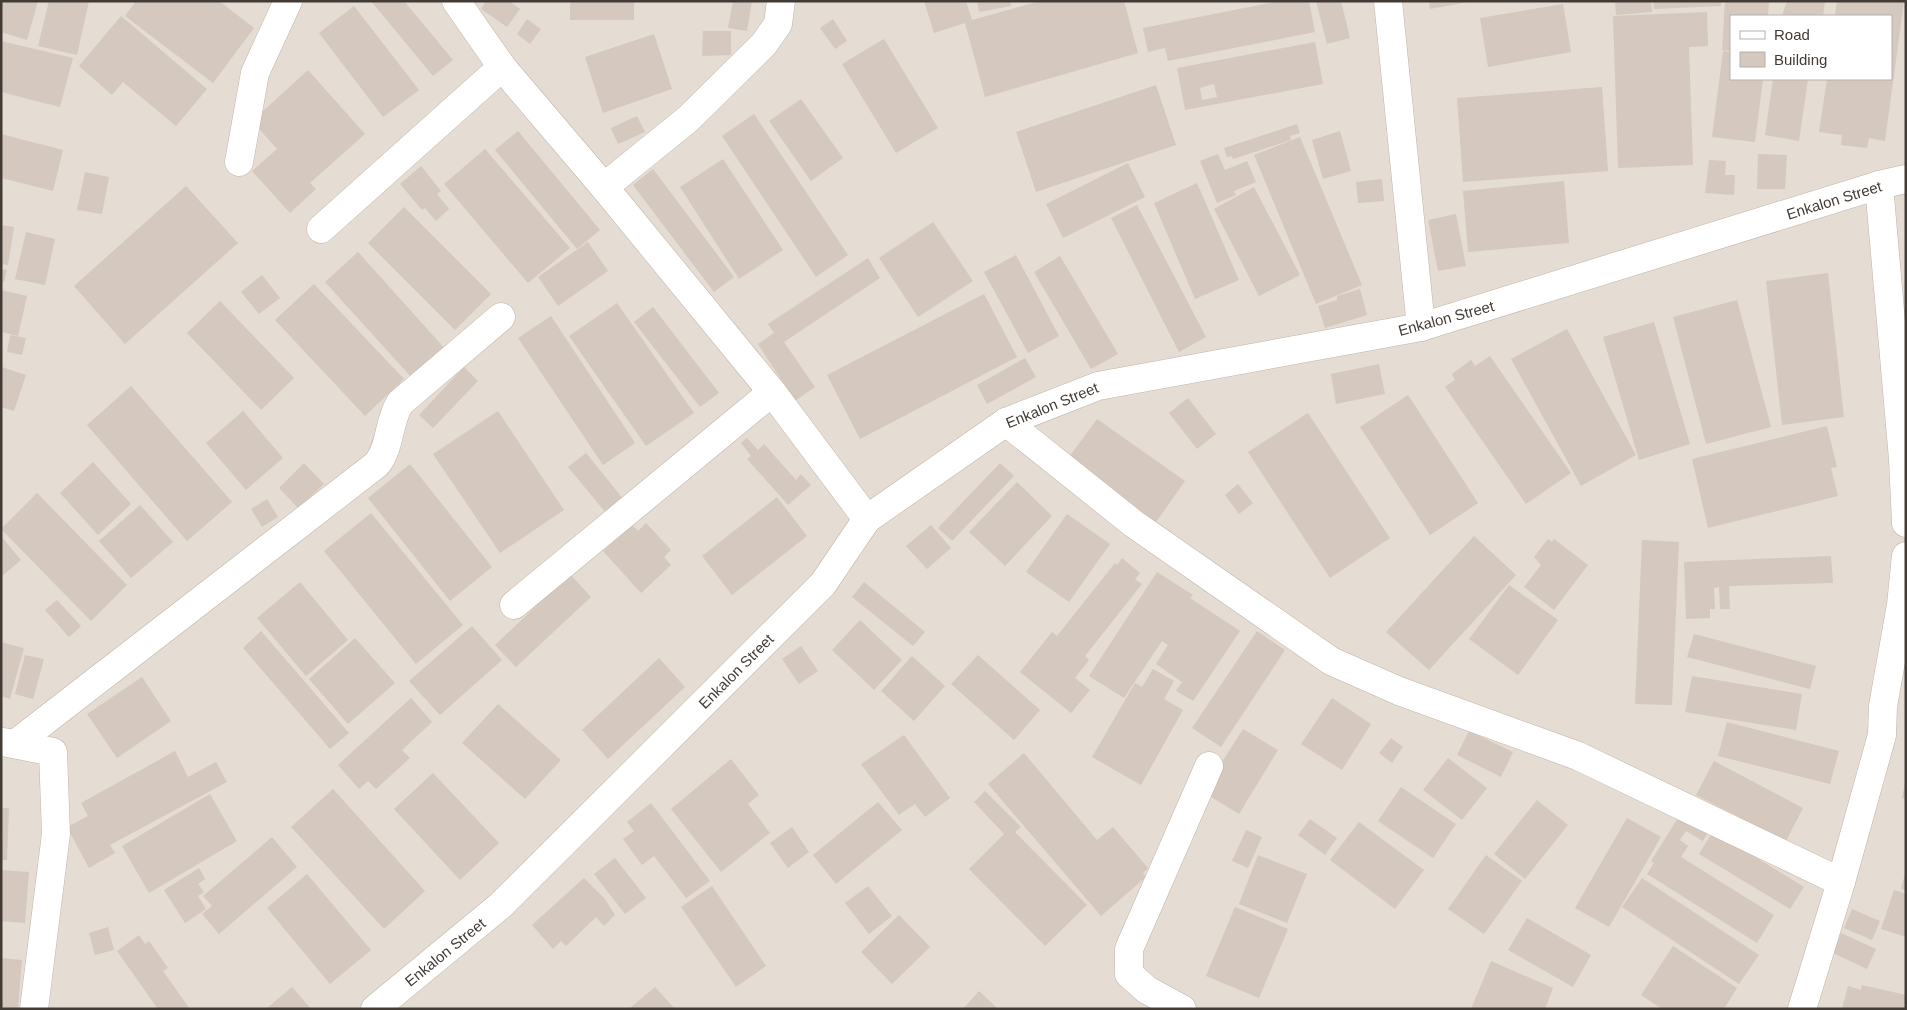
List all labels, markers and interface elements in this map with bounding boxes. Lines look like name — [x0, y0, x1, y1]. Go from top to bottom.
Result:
legend — [1730, 15, 1892, 80]
text: Road — [1774, 26, 1810, 43]
text: Building — [1774, 51, 1827, 68]
street label: Enkalon Street — [1784, 177, 1884, 223]
street label: Enkalon Street — [1396, 297, 1497, 339]
street label: Enkalon Street — [1003, 378, 1102, 431]
street label: Enkalon Street — [695, 630, 777, 712]
street label: Enkalon Street — [401, 914, 489, 990]

